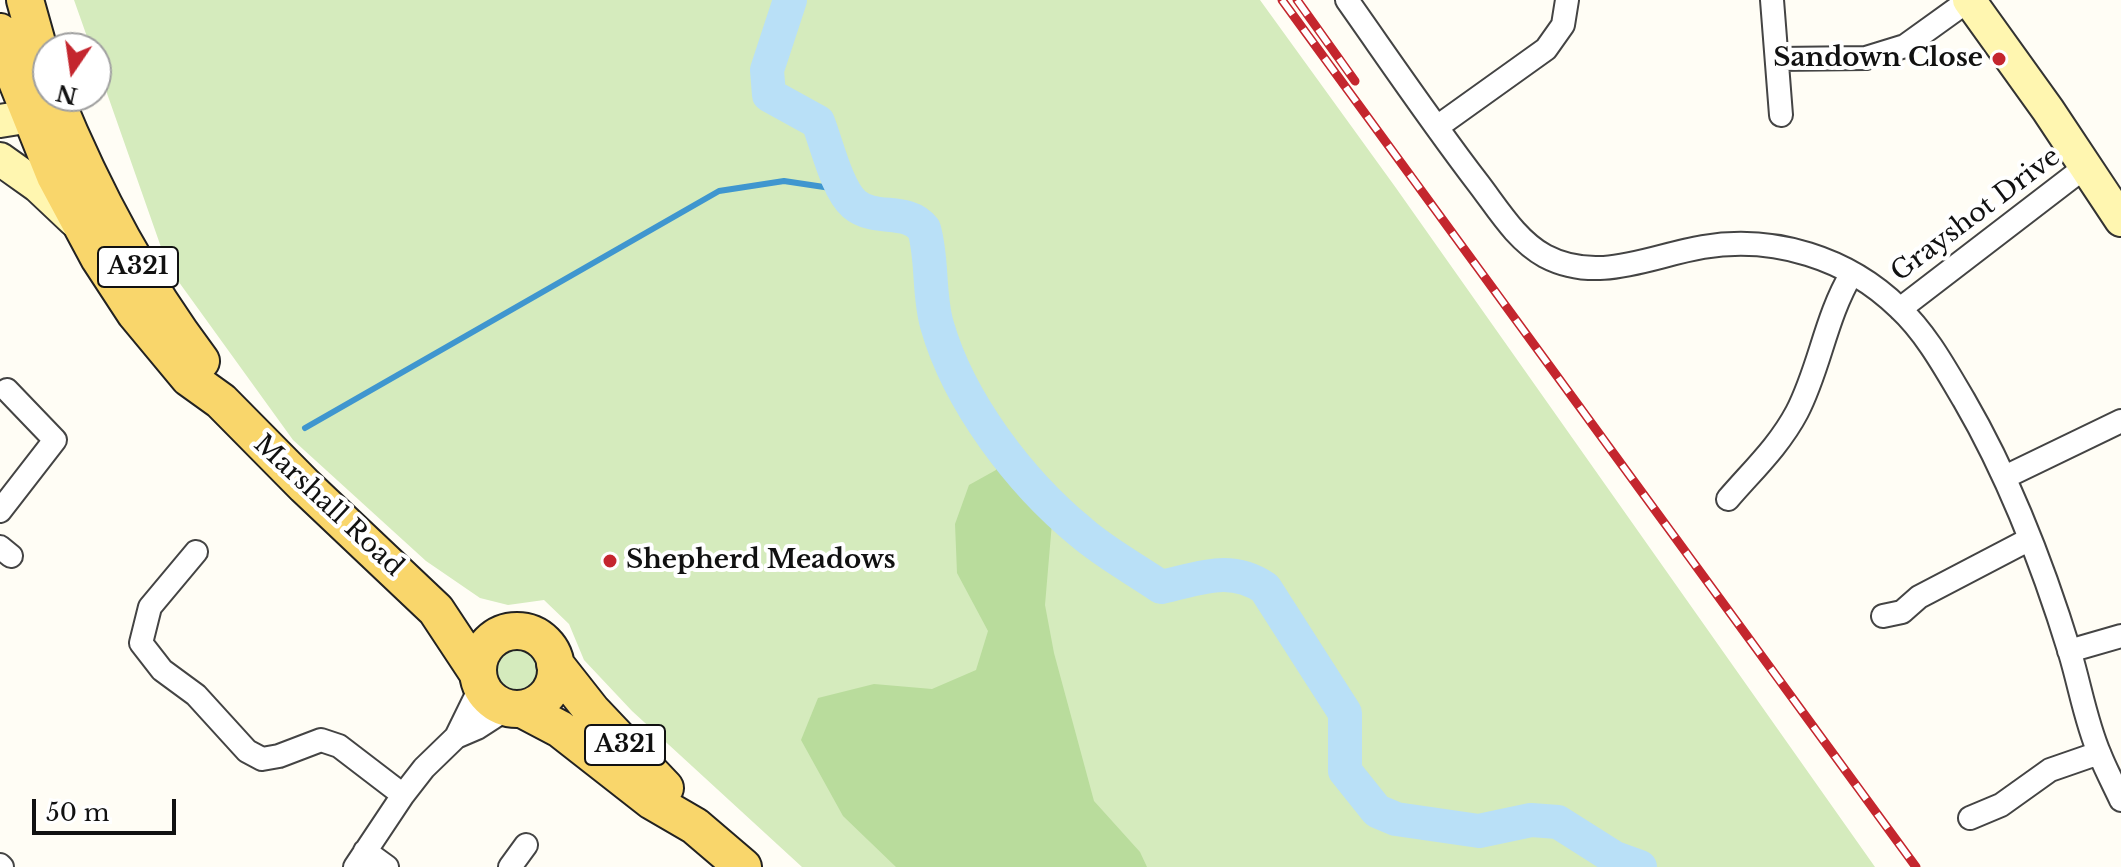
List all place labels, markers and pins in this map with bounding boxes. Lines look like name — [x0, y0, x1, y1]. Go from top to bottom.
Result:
place label: Sandown Close — [1773, 43, 1983, 75]
marker: Sandown Close — [1990, 50, 2008, 68]
place label: Shepherd Meadows — [626, 545, 896, 577]
marker: Shepherd Meadows — [601, 552, 619, 570]

